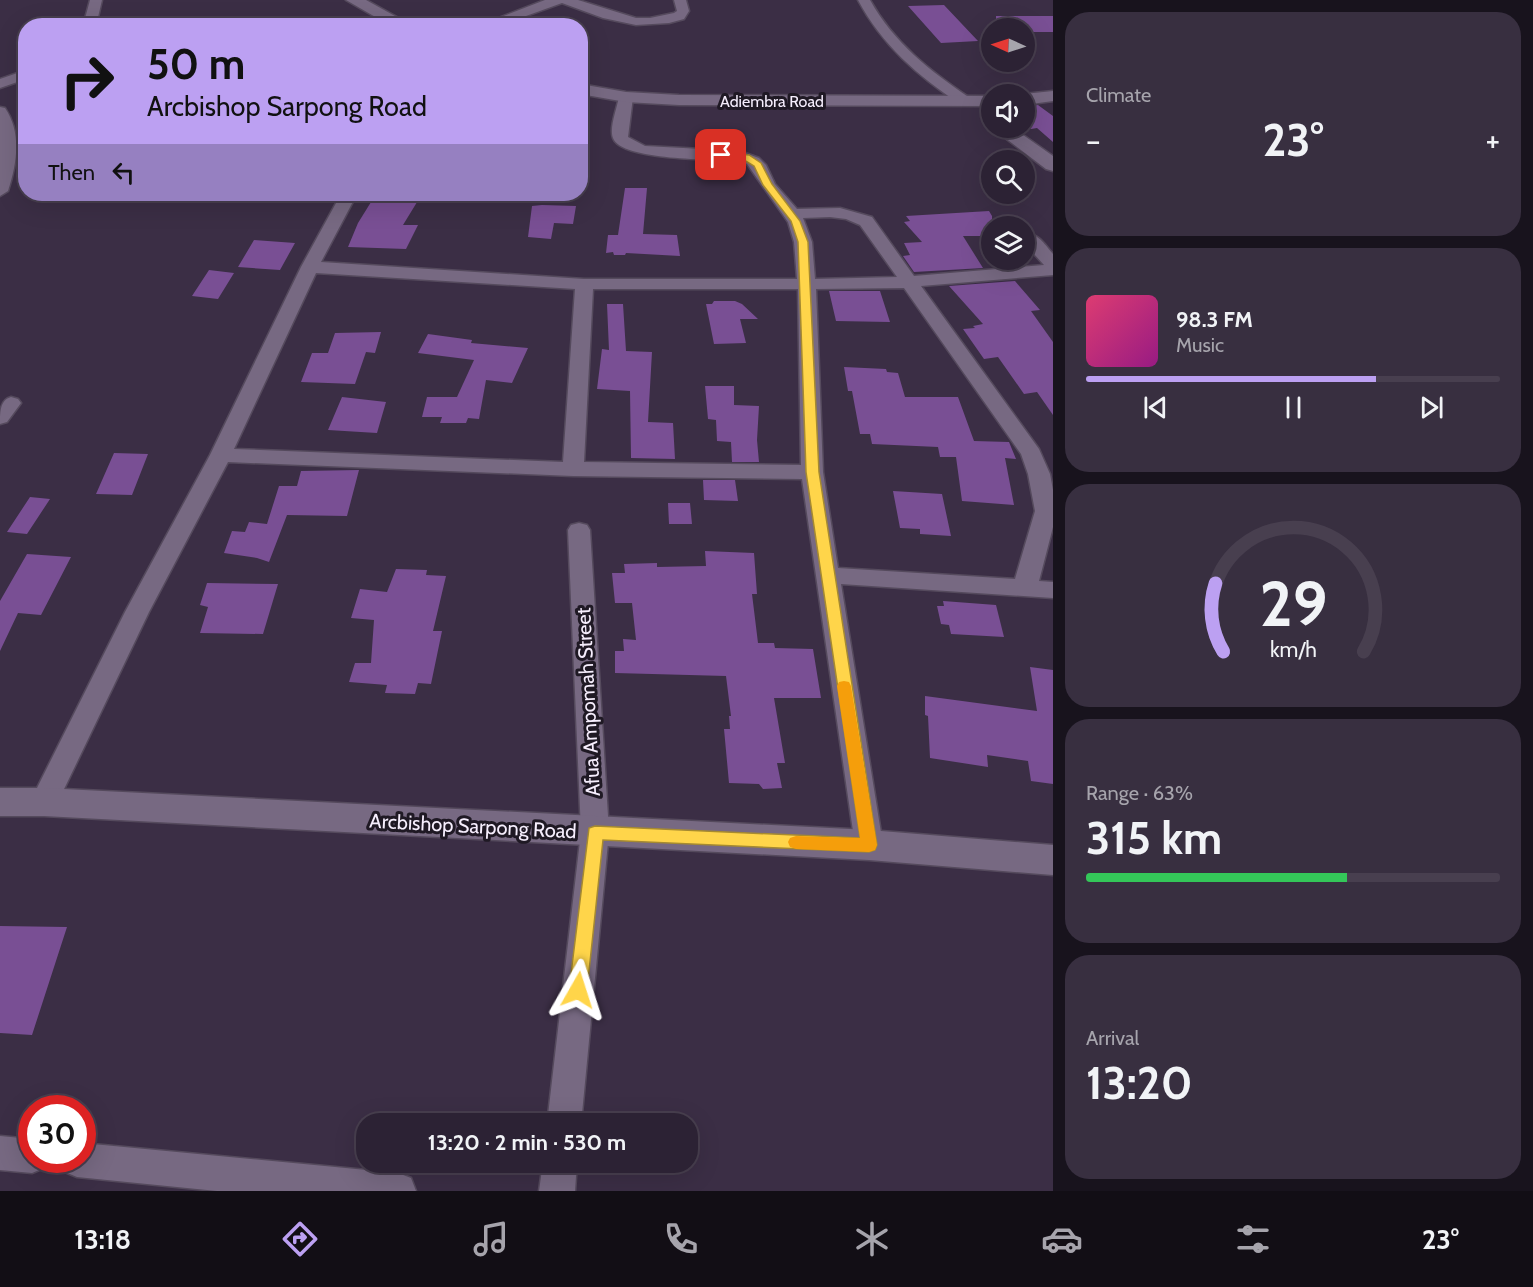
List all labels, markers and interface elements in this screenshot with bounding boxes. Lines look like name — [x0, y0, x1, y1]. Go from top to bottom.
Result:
north arrow — [981, 18, 1035, 72]
map controls — [981, 18, 1035, 270]
text: 50 m — [147, 38, 245, 90]
icon: right — [48, 42, 126, 120]
text: Climate — [1086, 83, 1151, 107]
button: sound — [981, 84, 1035, 138]
text: Arcbishop Sarpong Road — [147, 90, 427, 123]
street label: Adiembra Road — [720, 92, 824, 111]
text: 23° — [1262, 113, 1324, 167]
text: − — [1086, 120, 1101, 160]
text: + — [1485, 120, 1500, 160]
pin — [695, 129, 746, 180]
icon: arrive — [704, 138, 737, 171]
button: search — [981, 150, 1035, 204]
icon: left — [107, 156, 140, 189]
text: Then — [48, 159, 95, 186]
button: layers — [981, 216, 1035, 270]
text: 98.3 FM — [1176, 306, 1253, 333]
text: Music — [1176, 333, 1224, 357]
icon: previous — [1139, 391, 1172, 424]
icon: pause — [1277, 391, 1310, 424]
icon: next — [1415, 391, 1448, 424]
text: 29 — [1259, 567, 1327, 643]
street label: Afua Ampomah Street — [571, 607, 605, 797]
text: km/h — [1270, 637, 1316, 663]
text: Range · 63% — [1086, 781, 1193, 805]
street label: Arcbishop Sarpong Road — [369, 809, 577, 843]
text: 315 km — [1086, 811, 1222, 865]
position arrow — [546, 958, 610, 1022]
text: Arrival — [1086, 1026, 1139, 1050]
text: 13:20 — [1086, 1056, 1192, 1110]
speed limit sign: 30 — [18, 1095, 96, 1173]
text: 13:20 · 2 min · 530 m — [428, 1129, 626, 1156]
icon: directions — [279, 1218, 321, 1260]
icon: music — [470, 1218, 512, 1260]
icon: phone — [660, 1218, 702, 1260]
icon: climate — [851, 1218, 893, 1260]
icon: car — [1041, 1218, 1083, 1260]
icon: filters — [1232, 1218, 1274, 1260]
text: 13:18 — [74, 1223, 131, 1256]
text: 23° — [1422, 1223, 1459, 1256]

